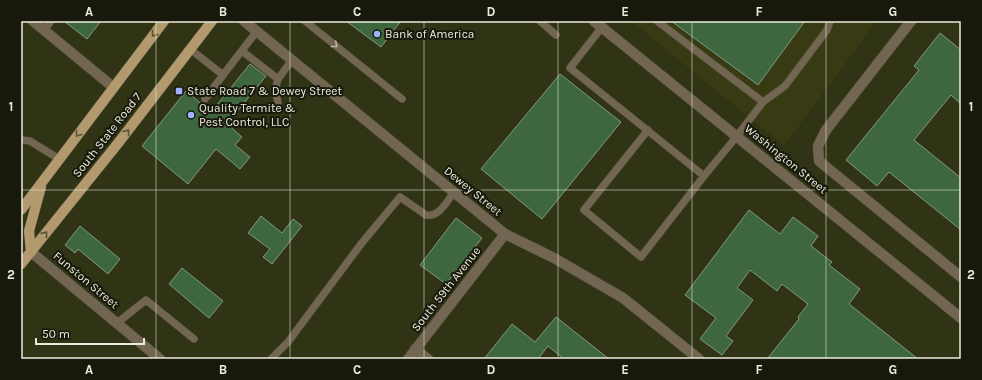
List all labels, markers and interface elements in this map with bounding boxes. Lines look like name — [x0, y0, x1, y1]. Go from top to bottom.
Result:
text: A — [85, 4, 93, 19]
text: B — [219, 4, 227, 19]
text: C — [353, 4, 361, 19]
text: D — [487, 4, 496, 19]
text: E — [621, 4, 629, 19]
text: F — [755, 4, 763, 19]
text: G — [889, 4, 897, 19]
place label: Bank of America — [385, 27, 474, 41]
marker: Bank of America — [372, 29, 382, 39]
one-way arrow — [151, 30, 158, 37]
one-way arrow — [331, 41, 338, 48]
place label: State Road 7 & Dewey Street — [187, 84, 342, 98]
marker: State Road 7 & Dewey Street — [174, 86, 184, 96]
street label: South State Road 7 — [70, 90, 145, 180]
text: 1 — [9, 99, 13, 114]
text: 1 — [969, 99, 973, 114]
place label: Quality Termite & Pest Control, LLC — [199, 101, 296, 129]
marker: Quality Termite & Pest Control, LLC — [186, 110, 196, 120]
street label: Washington Street — [742, 121, 830, 197]
one-way arrow — [75, 130, 83, 137]
one-way arrow — [122, 130, 129, 137]
street label: Dewey Street — [441, 163, 505, 219]
one-way arrow — [41, 231, 48, 238]
street label: South 59th Avenue — [409, 244, 483, 334]
street label: Funston Street — [51, 249, 122, 312]
text: 2 — [7, 267, 15, 282]
text: 2 — [967, 267, 975, 282]
scale bar — [36, 320, 144, 346]
text: 50 m — [42, 327, 70, 341]
text: A — [85, 362, 93, 377]
text: B — [219, 362, 227, 377]
text: C — [353, 362, 361, 377]
text: D — [487, 362, 496, 377]
text: E — [621, 362, 629, 377]
text: F — [755, 362, 763, 377]
text: G — [889, 362, 897, 377]

